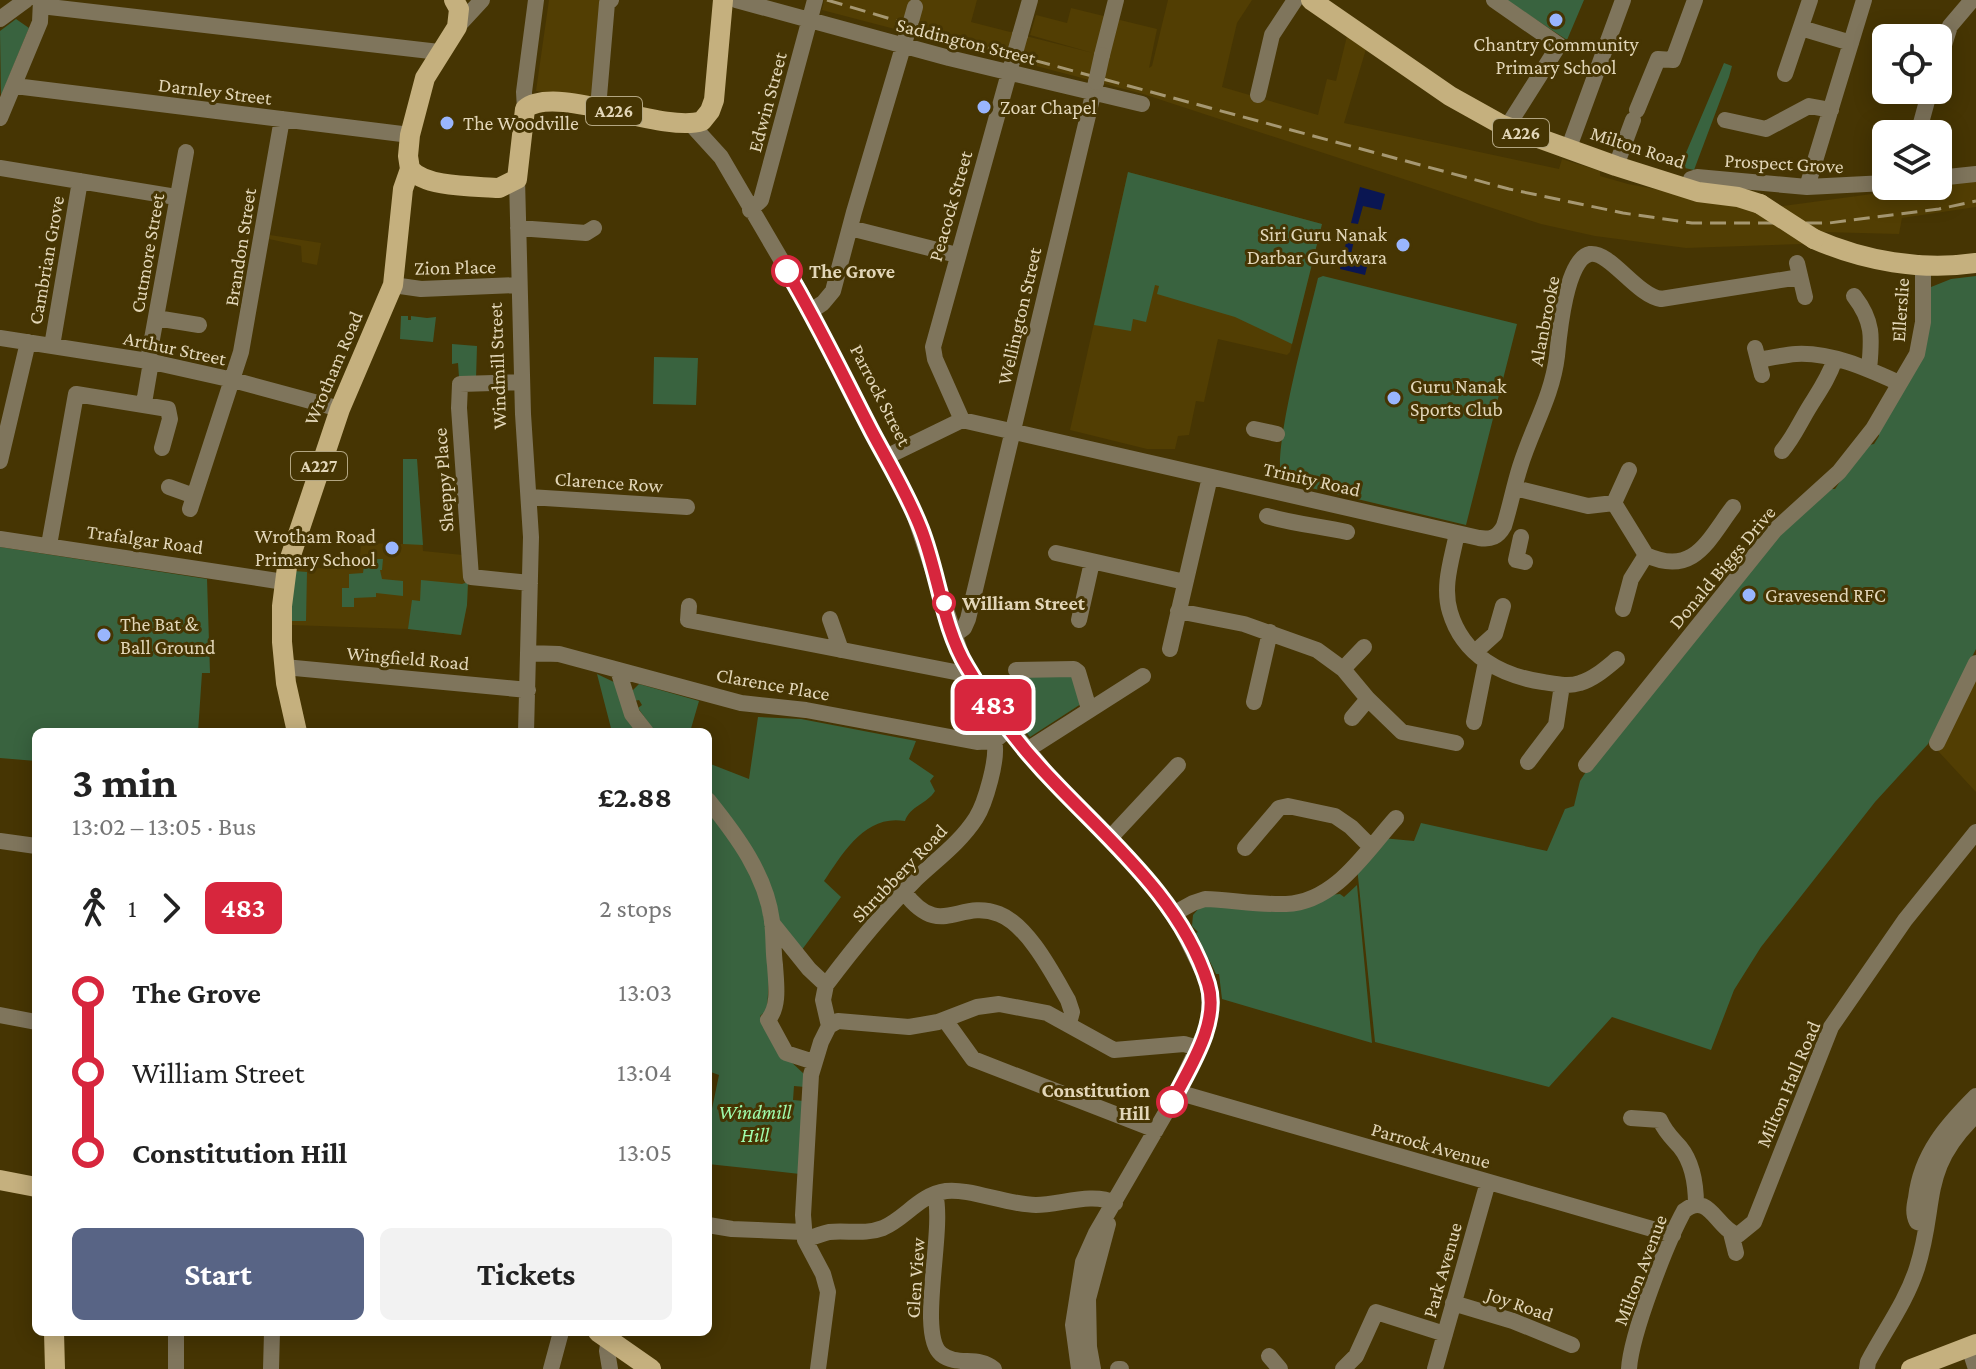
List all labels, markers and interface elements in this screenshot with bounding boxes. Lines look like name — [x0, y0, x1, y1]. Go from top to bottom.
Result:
marker: Chantry Community Primary School — [1547, 11, 1565, 29]
street label: Saddington Street — [894, 13, 1038, 70]
map controls — [1872, 24, 1952, 200]
button: locate — [1872, 24, 1952, 104]
place label: Chantry Community Primary School — [1473, 33, 1639, 79]
street label: Edwin Street — [743, 49, 791, 154]
street label: Darnley Street — [157, 73, 273, 110]
place label: Zoar Chapel — [1000, 96, 1097, 119]
road number: A226 — [586, 97, 642, 125]
marker: Zoar Chapel — [975, 98, 993, 116]
place label: The Woodville — [463, 112, 579, 134]
marker: The Woodville — [438, 114, 456, 132]
road number: A226 — [1493, 119, 1549, 147]
button: layers — [1872, 120, 1952, 200]
street label: Milton Road — [1588, 121, 1689, 173]
street label: Peacock Street — [924, 148, 976, 264]
street label: Prospect Grove — [1724, 149, 1844, 178]
street label: Brandon Street — [220, 186, 260, 308]
street label: Cutmore Street — [126, 191, 168, 314]
street label: Cambrian Grove — [24, 194, 68, 326]
place label: Siri Guru Nanak Darbar Gurdwara — [1247, 223, 1387, 268]
marker: Siri Guru Nanak Darbar Gurdwara — [1394, 236, 1412, 254]
street label: Wellington Street — [993, 245, 1047, 387]
street label: Zion Place — [414, 255, 496, 279]
marker: The Grove — [772, 256, 802, 286]
place label: The Grove — [809, 260, 895, 282]
street label: Alanbrooke — [1524, 274, 1564, 368]
street label: Ellerslie — [1887, 277, 1913, 343]
street label: Windmill Street — [484, 302, 510, 430]
street label: Wrotham Road — [299, 307, 367, 428]
street label: Arthur Street — [122, 326, 229, 370]
street label: Parrock Street — [846, 341, 916, 450]
place label: Guru Nanak Sports Club — [1410, 375, 1507, 421]
marker: Guru Nanak Sports Club — [1385, 389, 1403, 407]
street label: Sheppy Place — [428, 427, 459, 533]
road number: A227 — [291, 452, 347, 480]
street label: Trinity Road — [1261, 457, 1363, 502]
street label: Clarence Row — [554, 467, 664, 497]
street label: Donald Biggs Drive — [1664, 501, 1781, 633]
street label: Trafalgar Road — [85, 520, 205, 559]
place label: Wrotham Road Primary School — [254, 525, 376, 571]
marker: Wrotham Road Primary School — [383, 539, 401, 557]
place label: Gravesend RFC — [1765, 584, 1886, 606]
marker: Gravesend RFC — [1740, 586, 1758, 604]
marker: William Street — [933, 592, 955, 614]
place label: William Street — [961, 592, 1086, 614]
place label: The Bat & Ball Ground — [120, 613, 216, 658]
marker: The Bat & Ball Ground — [95, 626, 113, 644]
street label: Wingfield Road — [346, 642, 471, 675]
street label: Clarence Place — [715, 663, 832, 705]
line badge: 483 — [947, 679, 1039, 731]
text: 483 — [971, 689, 1015, 720]
text: 3 min — [72, 758, 177, 806]
text: £2.88 — [598, 780, 672, 813]
text: 13:02 – 13:05 · Bus — [72, 812, 256, 841]
street label: Shrubbery Road — [847, 819, 952, 927]
icon: walk — [72, 886, 116, 930]
icon: forward — [149, 886, 193, 930]
text: 483 — [221, 892, 266, 923]
text: 1 — [128, 894, 137, 923]
text: 2 stops — [599, 894, 672, 923]
text: The Grove — [132, 976, 261, 1009]
text: 13:03 — [618, 978, 672, 1007]
street label: Milton Hall Road — [1751, 1017, 1825, 1151]
text: William Street — [132, 1056, 304, 1089]
text: 13:04 — [617, 1058, 672, 1087]
place label: Constitution Hill — [1041, 1079, 1151, 1124]
marker: Constitution Hill — [1157, 1087, 1187, 1117]
park label: Windmill Hill — [719, 1101, 793, 1146]
street label: Parrock Avenue — [1369, 1117, 1493, 1173]
text: Constitution Hill — [132, 1136, 347, 1169]
text: 13:05 — [618, 1138, 672, 1167]
street label: Milton Avenue — [1609, 1211, 1671, 1329]
street label: Park Avenue — [1418, 1220, 1466, 1320]
button: Start — [72, 1228, 364, 1320]
button: Tickets — [380, 1228, 672, 1320]
street label: Glen View — [901, 1237, 929, 1319]
street label: Joy Road — [1481, 1282, 1557, 1327]

